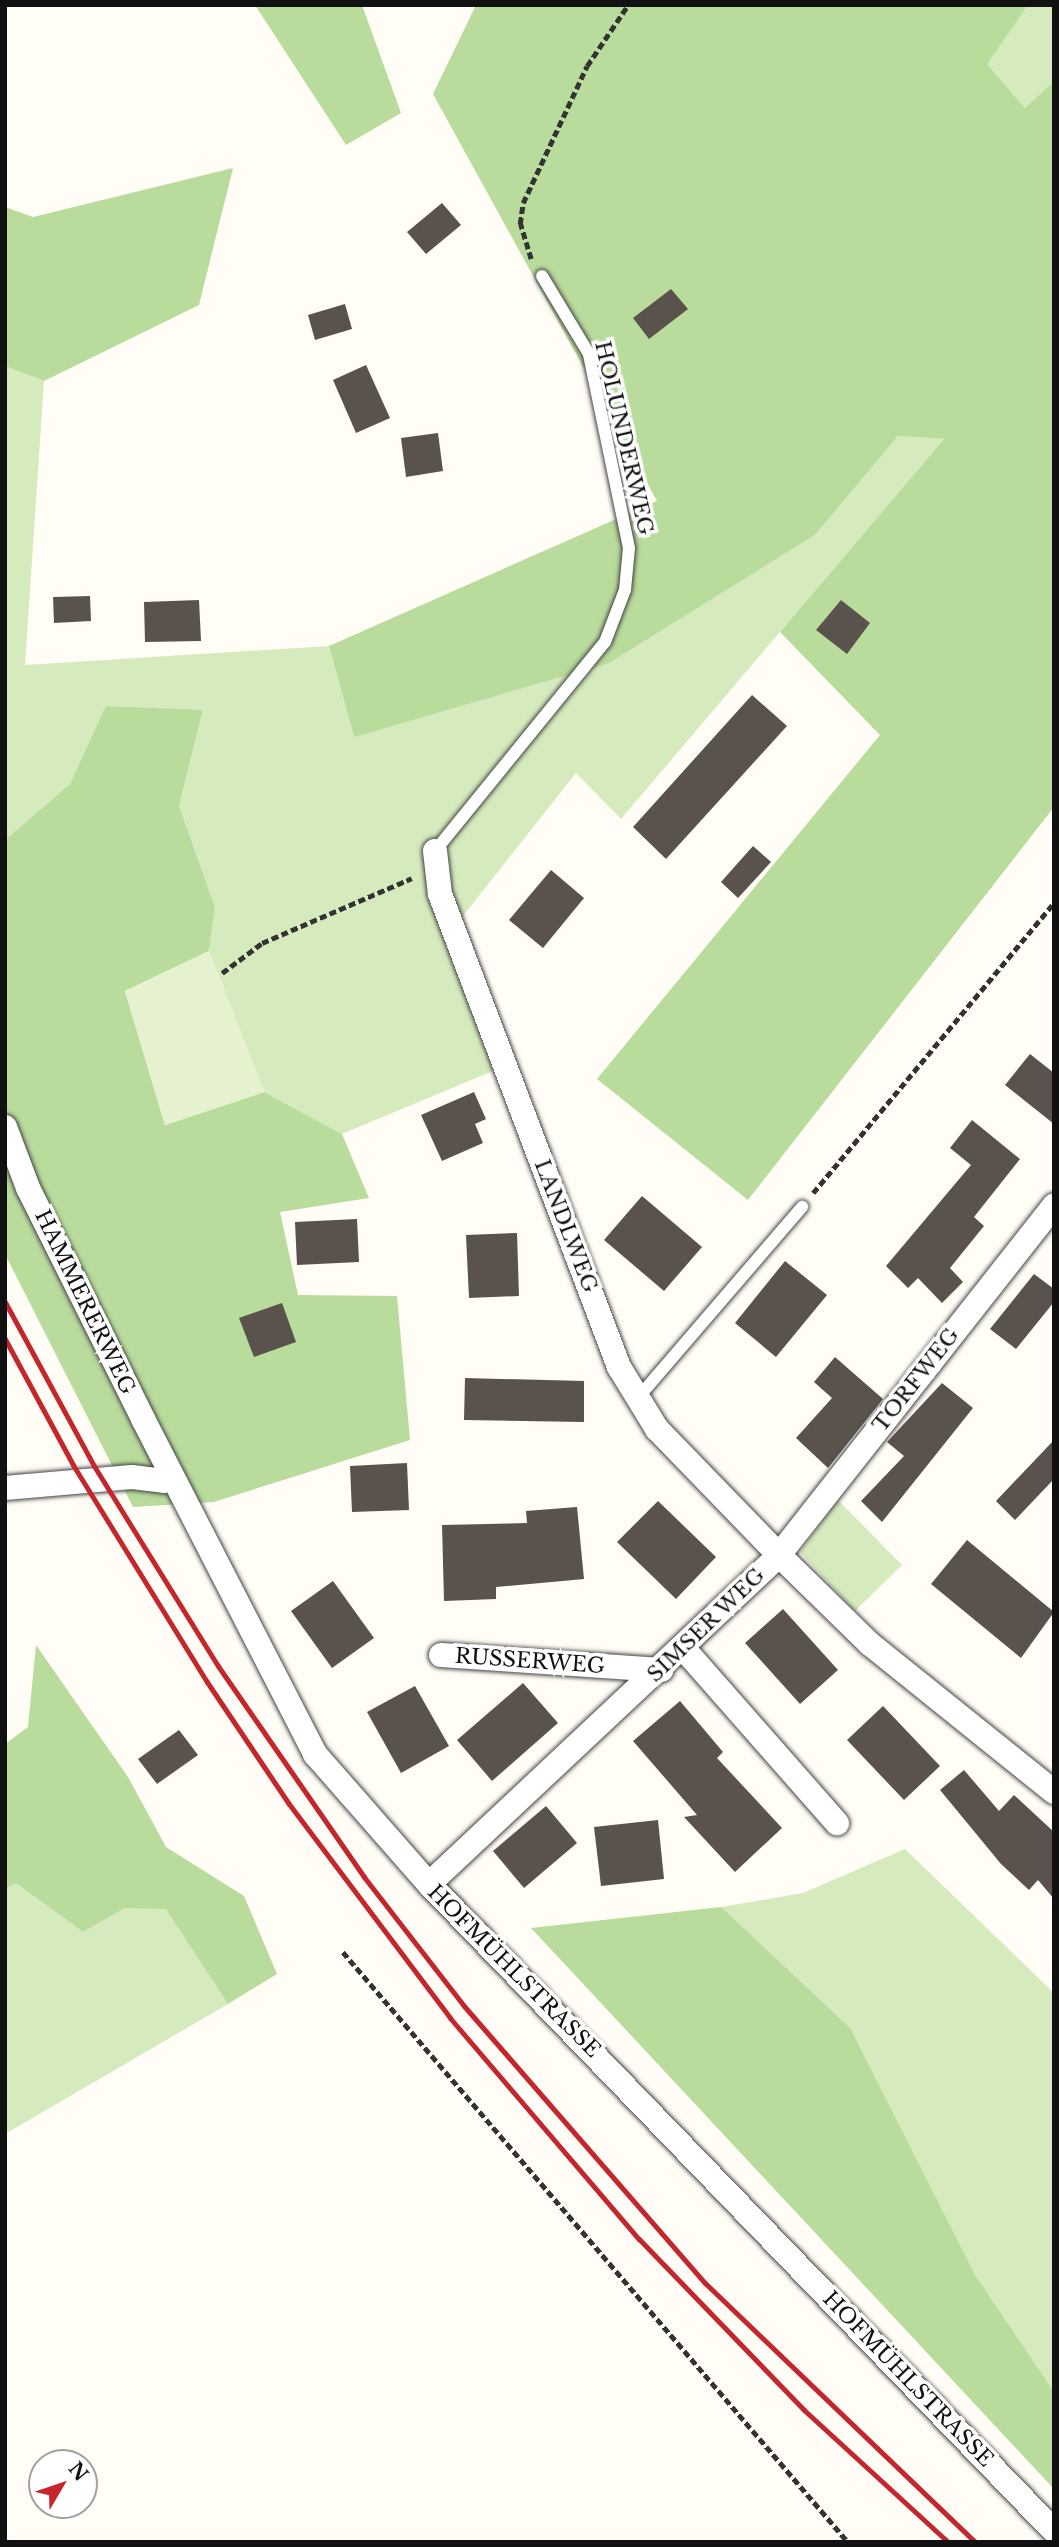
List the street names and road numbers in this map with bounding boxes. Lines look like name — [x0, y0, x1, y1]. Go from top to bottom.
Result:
street label: HOLUNDERWEG — [589, 339, 659, 537]
street label: LANDLWEG — [529, 1156, 603, 1296]
street label: HAMMERERWEG — [29, 1206, 141, 1398]
street label: TORFWEG — [868, 1323, 964, 1437]
street label: SIMSER WEG — [642, 1562, 770, 1688]
street label: RUSSERWEG — [454, 1643, 606, 1679]
street label: HOFMÜHLSTRASSE — [422, 1879, 606, 2063]
street label: HOFMÜHLSTRASSE — [818, 2286, 998, 2472]

